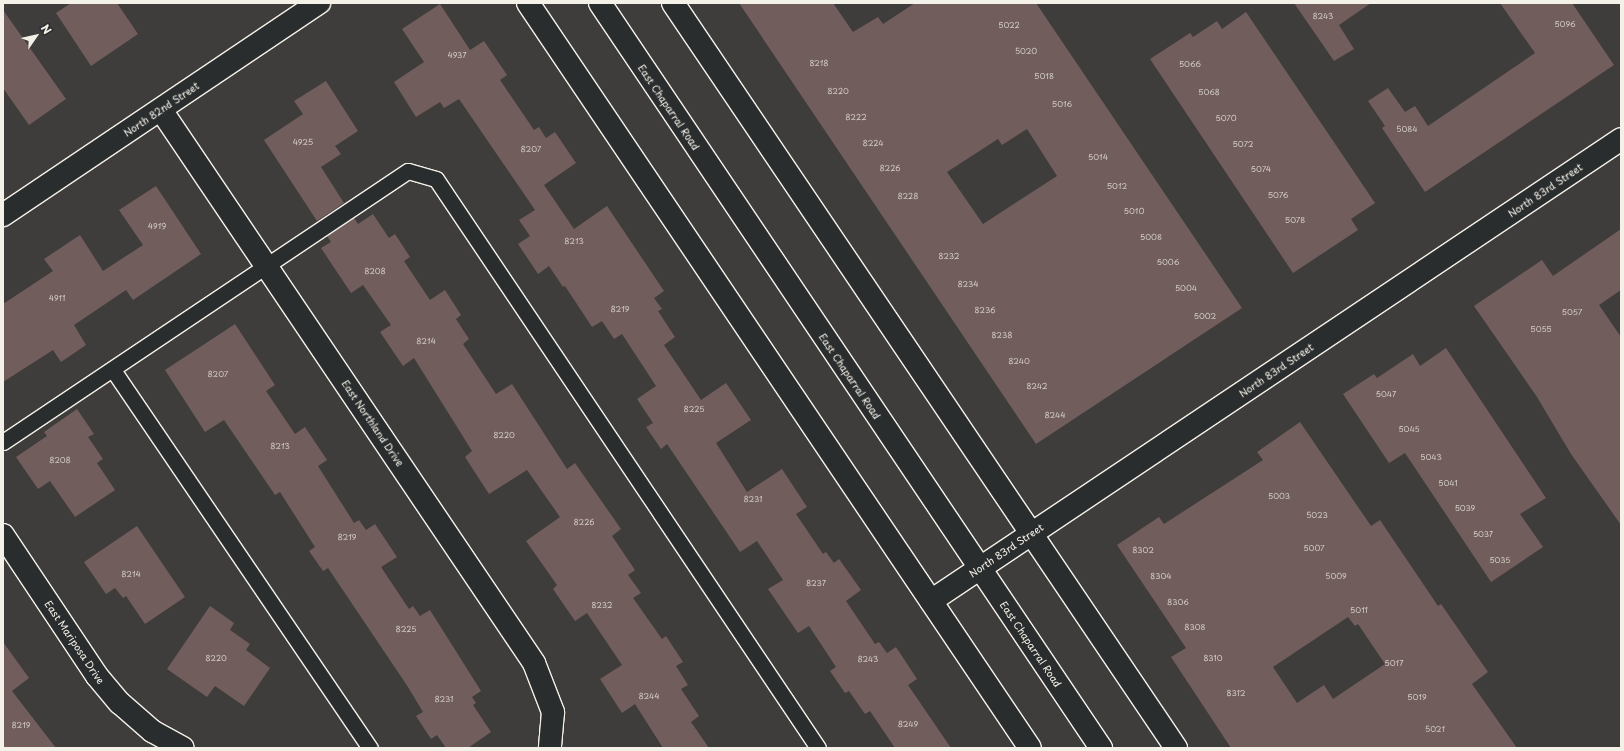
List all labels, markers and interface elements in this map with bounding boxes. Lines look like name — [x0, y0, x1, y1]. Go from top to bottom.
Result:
house number: 8243 — [1313, 12, 1333, 22]
north arrow — [16, 16, 56, 56]
house number: 5096 — [1554, 20, 1576, 30]
text: N — [37, 21, 56, 37]
house number: 5022 — [998, 21, 1020, 31]
house number: 5020 — [1015, 47, 1037, 57]
house number: 4937 — [448, 51, 466, 61]
house number: 8218 — [809, 59, 829, 69]
house number: 5066 — [1179, 60, 1201, 70]
street label: East Chaparral Road — [636, 62, 702, 152]
house number: 5018 — [1034, 72, 1054, 82]
street label: North 82nd Street — [121, 79, 201, 139]
house number: 8220 — [827, 87, 849, 97]
house number: 5068 — [1198, 88, 1220, 98]
house number: 5016 — [1052, 100, 1072, 110]
house number: 8222 — [845, 113, 867, 123]
house number: 5070 — [1215, 114, 1237, 124]
house number: 5084 — [1396, 125, 1418, 135]
house number: 4925 — [293, 138, 313, 148]
house number: 8224 — [863, 139, 883, 149]
house number: 5072 — [1232, 140, 1254, 150]
house number: 8207 — [521, 145, 541, 155]
house number: 5014 — [1088, 153, 1108, 163]
street label: North 83rd Street — [1505, 160, 1585, 220]
house number: 8226 — [880, 164, 900, 174]
house number: 5074 — [1251, 165, 1271, 175]
house number: 5012 — [1107, 182, 1127, 192]
house number: 5076 — [1268, 191, 1288, 201]
house number: 8228 — [897, 192, 919, 202]
house number: 5010 — [1124, 207, 1144, 217]
house number: 5078 — [1285, 216, 1305, 226]
house number: 4919 — [148, 222, 166, 232]
house number: 5008 — [1140, 233, 1162, 243]
house number: 8213 — [564, 237, 584, 247]
house number: 8232 — [938, 252, 960, 262]
house number: 5006 — [1157, 258, 1179, 268]
house number: 8208 — [364, 267, 386, 277]
house number: 8234 — [957, 280, 979, 290]
house number: 5004 — [1175, 284, 1197, 294]
house number: 4911 — [49, 294, 65, 304]
house number: 8219 — [611, 305, 629, 315]
house number: 8236 — [975, 306, 995, 316]
house number: 5057 — [1562, 308, 1582, 318]
house number: 5002 — [1194, 312, 1216, 322]
house number: 5055 — [1530, 325, 1552, 335]
street label: East Chaparral Road — [817, 331, 883, 421]
house number: 8238 — [992, 331, 1012, 341]
house number: 8214 — [416, 337, 436, 347]
street label: North 83rd Street — [1236, 340, 1316, 400]
house number: 8240 — [1008, 357, 1030, 367]
house number: 8207 — [208, 370, 228, 380]
street label: East Northland Drive — [339, 377, 407, 469]
house number: 8242 — [1027, 382, 1047, 392]
house number: 5047 — [1376, 390, 1396, 400]
house number: 8225 — [684, 405, 704, 415]
house number: 8244 — [1044, 411, 1066, 421]
house number: 5045 — [1398, 425, 1420, 435]
house number: 8220 — [493, 431, 515, 441]
house number: 8213 — [270, 442, 290, 452]
house number: 5043 — [1420, 453, 1442, 463]
house number: 8208 — [49, 456, 71, 466]
house number: 5041 — [1438, 479, 1458, 489]
house number: 5003 — [1268, 492, 1290, 502]
house number: 8231 — [744, 495, 762, 505]
house number: 5039 — [1455, 504, 1475, 514]
house number: 5023 — [1306, 511, 1328, 521]
house number: 8226 — [574, 518, 594, 528]
street label: North 83rd Street — [966, 520, 1046, 580]
house number: 5037 — [1473, 530, 1493, 540]
house number: 8219 — [338, 533, 356, 543]
house number: 5007 — [1303, 544, 1325, 554]
house number: 8302 — [1132, 546, 1154, 556]
house number: 5035 — [1489, 556, 1511, 566]
house number: 8214 — [121, 570, 141, 580]
house number: 8304 — [1150, 572, 1172, 582]
house number: 5009 — [1325, 572, 1347, 582]
house number: 8237 — [806, 579, 826, 589]
street label: East Mariposa Drive — [43, 598, 107, 686]
house number: 8306 — [1167, 598, 1189, 608]
street label: East Chaparral Road — [998, 599, 1064, 689]
house number: 8232 — [591, 601, 613, 611]
house number: 5011 — [1350, 606, 1368, 616]
house number: 8308 — [1184, 623, 1206, 633]
house number: 8225 — [396, 625, 416, 635]
house number: 8220 — [205, 654, 227, 664]
house number: 8310 — [1203, 654, 1223, 664]
house number: 8243 — [858, 655, 878, 665]
house number: 5017 — [1385, 659, 1403, 669]
house number: 8312 — [1227, 689, 1245, 699]
house number: 8244 — [638, 692, 660, 702]
house number: 5019 — [1407, 693, 1427, 703]
house number: 8231 — [435, 695, 453, 705]
house number: 8249 — [898, 720, 918, 730]
house number: 8219 — [12, 721, 30, 731]
house number: 5021 — [1425, 725, 1445, 735]

